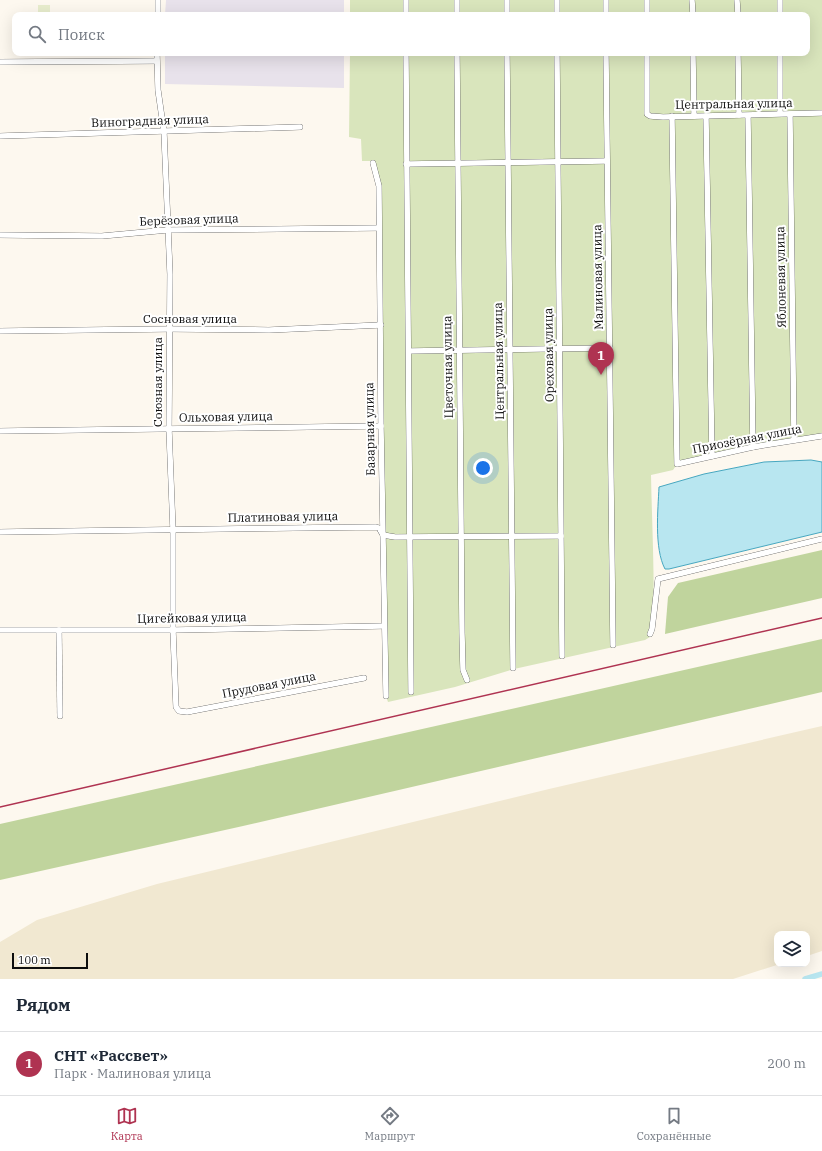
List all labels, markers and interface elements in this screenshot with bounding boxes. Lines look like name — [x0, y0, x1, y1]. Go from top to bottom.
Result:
search box — [12, 12, 810, 56]
icon: search — [26, 23, 48, 45]
text: Поиск — [58, 25, 105, 44]
street label: Центральная улица — [675, 95, 793, 112]
street label: Виноградная улица — [91, 111, 210, 130]
street label: Берёзовая улица — [139, 210, 239, 229]
street label: Малиновая улица — [589, 224, 606, 330]
street label: Яблоневая улица — [772, 226, 789, 328]
street label: Центральная улица — [490, 302, 507, 420]
street label: Ореховая улица — [540, 307, 557, 402]
street label: Сосновая улица — [143, 311, 237, 326]
street label: Цветочная улица — [439, 315, 456, 419]
street label: Союзная улица — [150, 337, 165, 427]
pin: 1 — [588, 342, 614, 375]
street label: Базарная улица — [361, 382, 378, 476]
street label: Ольховая улица — [179, 408, 274, 425]
street label: Приозёрная улица — [691, 420, 803, 456]
your location — [473, 458, 493, 478]
street label: Платиновая улица — [228, 508, 339, 525]
street label: Цигейковая улица — [137, 609, 247, 626]
street label: Прудовая улица — [221, 668, 318, 701]
map controls — [774, 931, 810, 967]
button: layers — [774, 931, 810, 967]
scale bar — [12, 951, 88, 970]
text: 100 m — [18, 953, 51, 967]
text: Рядом — [16, 994, 71, 1016]
text: СНТ «Рассвет» — [54, 1046, 168, 1065]
text: 1 — [25, 1055, 33, 1072]
text: 200 m — [767, 1055, 806, 1072]
text: Парк · Малиновая улица — [54, 1065, 211, 1082]
tab: Карта — [111, 1105, 143, 1143]
tab: Маршрут — [365, 1105, 415, 1143]
tab: Сохранённые — [637, 1105, 711, 1143]

